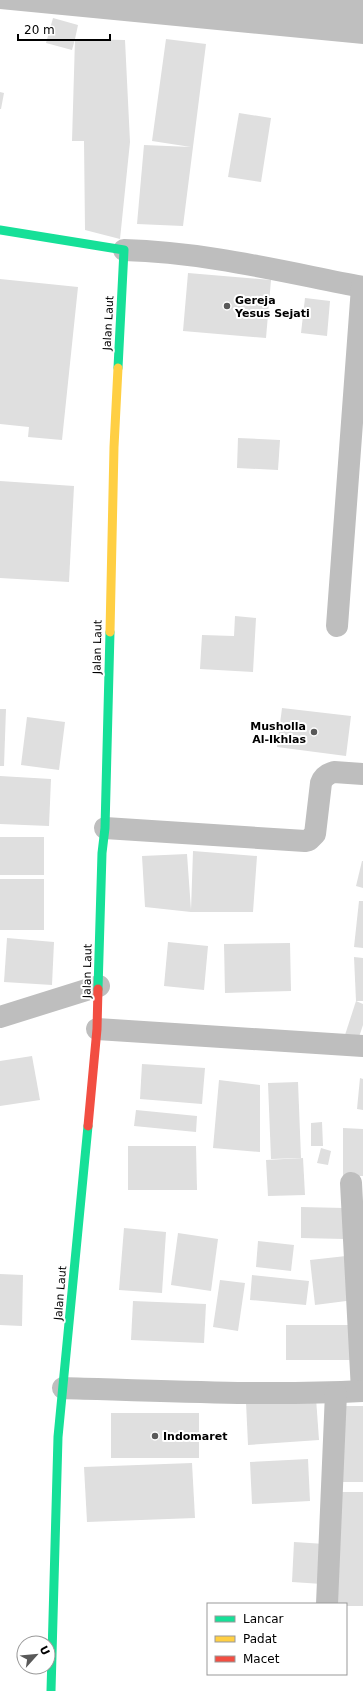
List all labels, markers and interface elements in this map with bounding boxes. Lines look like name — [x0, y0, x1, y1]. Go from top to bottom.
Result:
scale bar — [18, 16, 110, 42]
text: 20 m — [24, 23, 55, 37]
place label: Gereja Yesus Sejati — [234, 294, 310, 320]
street label: Jalan Laut — [101, 295, 116, 352]
marker: Gereja Yesus Sejati — [222, 301, 232, 311]
street label: Jalan Laut — [91, 619, 104, 675]
place label: Musholla Al-Ikhlas — [250, 720, 306, 746]
marker: Musholla Al-Ikhlas — [309, 727, 319, 737]
street label: Jalan Laut — [81, 943, 94, 999]
street label: Jalan Laut — [52, 1265, 69, 1322]
place label: Indomaret — [163, 1430, 227, 1443]
marker: Indomaret — [150, 1431, 160, 1441]
legend — [207, 1603, 347, 1675]
text: Lancar — [243, 1612, 284, 1626]
text: Padat — [243, 1632, 277, 1646]
north arrow — [16, 1635, 56, 1675]
text: U — [37, 1644, 52, 1658]
text: Macet — [243, 1652, 280, 1666]

